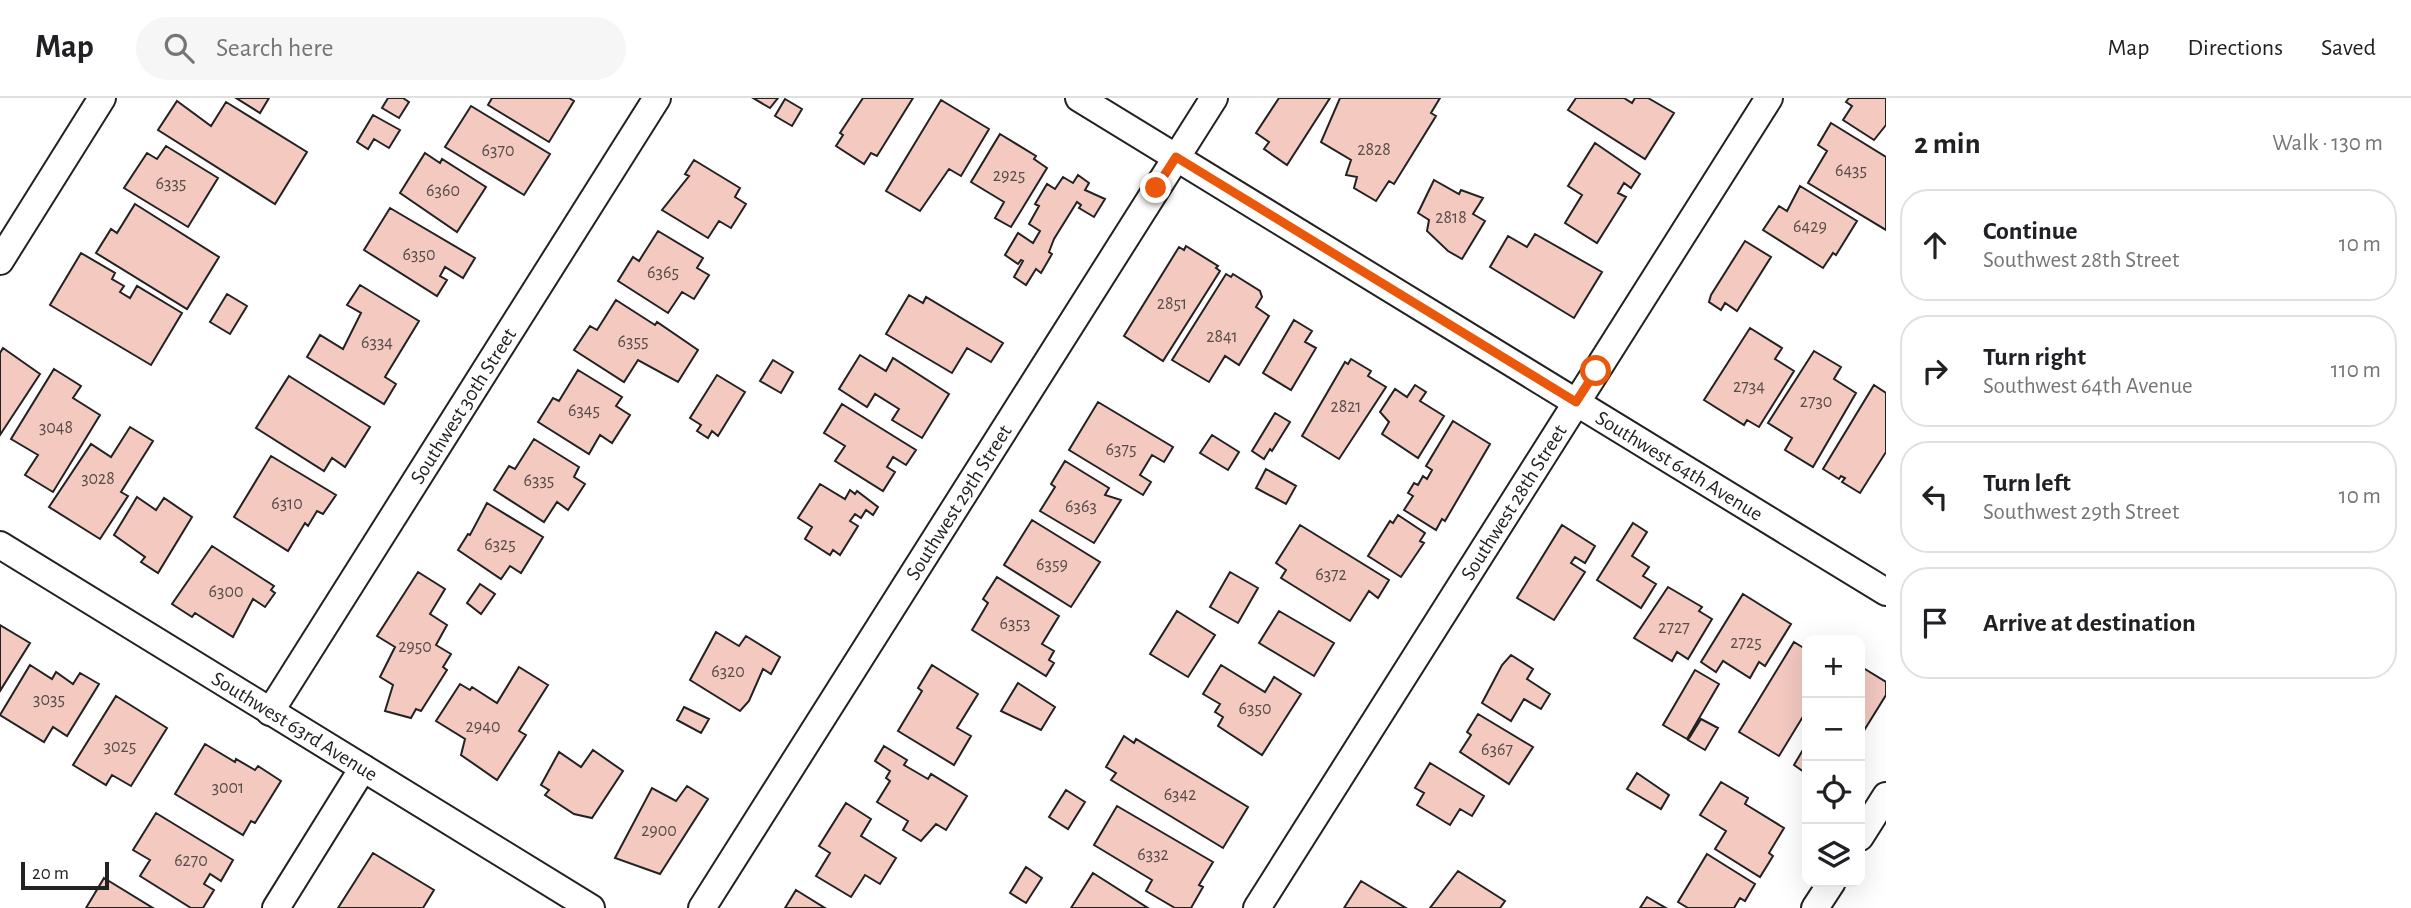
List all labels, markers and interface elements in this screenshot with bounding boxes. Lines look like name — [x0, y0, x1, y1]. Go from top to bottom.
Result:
search box — [136, 17, 626, 80]
icon: search — [160, 29, 198, 67]
text: Map — [35, 31, 94, 64]
text: Search here — [216, 35, 334, 61]
text: Map — [2107, 36, 2149, 60]
text: Directions — [2187, 36, 2283, 60]
text: Saved — [2321, 36, 2376, 60]
text: 2 min — [1914, 129, 1981, 159]
text: Walk · 130 m — [2272, 132, 2383, 155]
house number: 2828 — [1357, 141, 1391, 159]
house number: 6370 — [482, 142, 514, 160]
house number: 6435 — [1835, 162, 1867, 180]
house number: 2925 — [993, 167, 1025, 185]
route end — [1140, 172, 1171, 203]
house number: 6335 — [156, 175, 186, 193]
house number: 6360 — [426, 182, 460, 200]
house number: 2818 — [1435, 209, 1467, 227]
house number: 6429 — [1793, 218, 1827, 236]
text: Continue — [1983, 218, 2078, 244]
icon: ahead — [1916, 226, 1954, 264]
text: 10 m — [2339, 233, 2381, 256]
house number: 6350 — [403, 246, 435, 264]
text: Southwest 28th Street — [1983, 249, 2179, 272]
house number: 6365 — [647, 264, 679, 282]
house number: 2851 — [1157, 295, 1187, 313]
street label: Southwest 30th Street — [407, 324, 520, 488]
house number: 2841 — [1206, 328, 1238, 346]
house number: 6355 — [618, 333, 648, 351]
house number: 6334 — [361, 334, 393, 352]
text: Turn right — [1983, 344, 2086, 370]
icon: right — [1916, 352, 1954, 390]
route start — [1580, 355, 1611, 386]
text: 110 m — [2331, 359, 2381, 382]
text: Southwest 64th Avenue — [1983, 375, 2193, 398]
house number: 2734 — [1733, 378, 1765, 396]
house number: 2730 — [1800, 393, 1832, 411]
house number: 2821 — [1330, 398, 1362, 416]
house number: 6345 — [568, 402, 600, 420]
street label: Southwest 64th Avenue — [1592, 407, 1766, 525]
house number: 3048 — [39, 419, 73, 437]
street label: Southwest 29th Street — [902, 421, 1016, 584]
street label: Southwest 28th Street — [1457, 421, 1571, 584]
house number: 6375 — [1106, 441, 1136, 459]
house number: 3028 — [81, 470, 115, 488]
text: Turn left — [1983, 470, 2071, 496]
house number: 6335 — [524, 472, 554, 490]
icon: left — [1916, 478, 1954, 516]
text: 10 m — [2339, 485, 2381, 508]
house number: 6310 — [271, 495, 303, 513]
house number: 6363 — [1065, 498, 1097, 516]
text: Southwest 29th Street — [1983, 501, 2179, 524]
house number: 6325 — [484, 536, 516, 554]
house number: 6359 — [1036, 556, 1068, 574]
house number: 6372 — [1315, 566, 1347, 584]
house number: 6300 — [209, 583, 243, 601]
icon: arrive — [1916, 604, 1954, 642]
text: Arrive at destination — [1983, 610, 2196, 636]
house number: 6353 — [1000, 615, 1030, 633]
house number: 2727 — [1658, 619, 1690, 637]
house number: 2725 — [1730, 634, 1762, 652]
map controls — [1802, 635, 1865, 887]
button: + — [1802, 635, 1865, 698]
house number: 2950 — [398, 638, 432, 656]
house number: 6320 — [711, 663, 745, 681]
street label: Southwest 63rd Avenue — [208, 668, 381, 785]
house number: 3035 — [33, 691, 65, 709]
button: − — [1802, 698, 1865, 761]
house number: 6350 — [1239, 700, 1271, 718]
house number: 2940 — [466, 718, 500, 736]
house number: 3025 — [104, 738, 136, 756]
house number: 6367 — [1481, 741, 1513, 759]
button: locate — [1802, 761, 1865, 824]
house number: 3001 — [212, 779, 244, 797]
house number: 6342 — [1164, 786, 1196, 804]
house number: 2900 — [641, 822, 677, 840]
button: layers — [1802, 824, 1865, 887]
house number: 6332 — [1137, 846, 1169, 864]
house number: 6270 — [174, 852, 208, 870]
scale bar — [21, 859, 108, 891]
text: 20 m — [32, 864, 69, 883]

